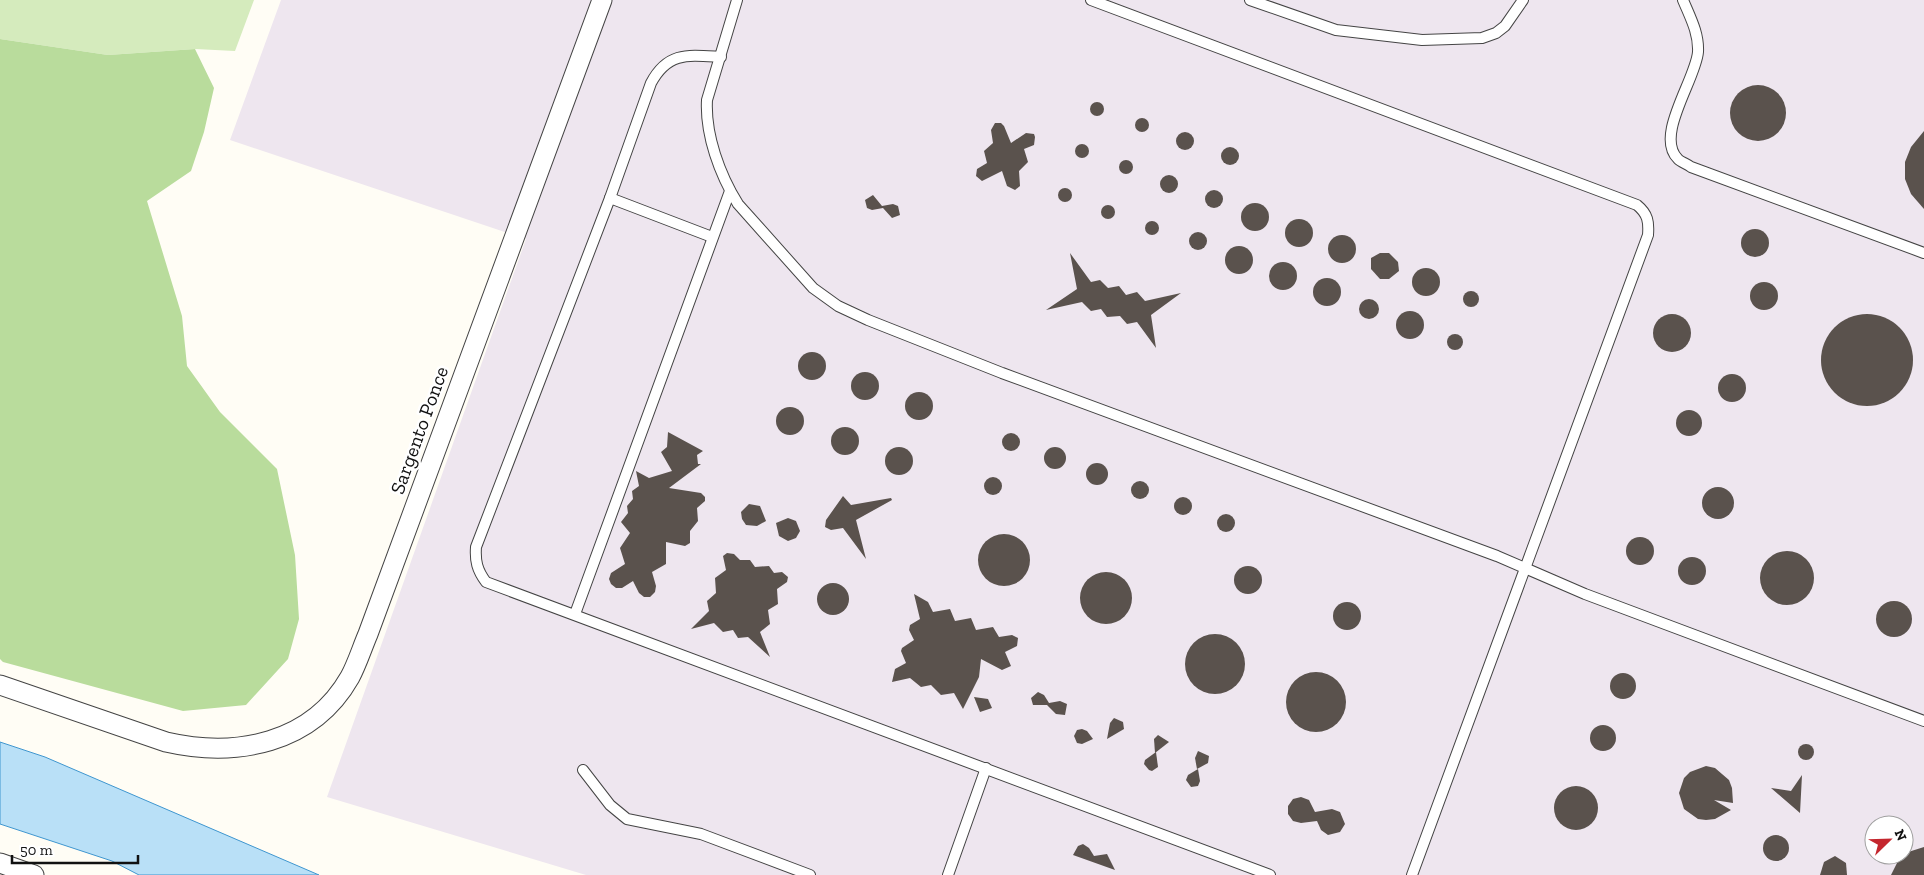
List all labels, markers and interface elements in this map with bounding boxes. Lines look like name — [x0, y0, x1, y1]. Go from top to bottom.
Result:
street label: Sargento Ponce — [385, 363, 453, 497]
north arrow — [1864, 815, 1914, 865]
text: N — [1891, 827, 1911, 844]
scale bar — [12, 832, 139, 864]
text: 50 m — [20, 841, 53, 859]

